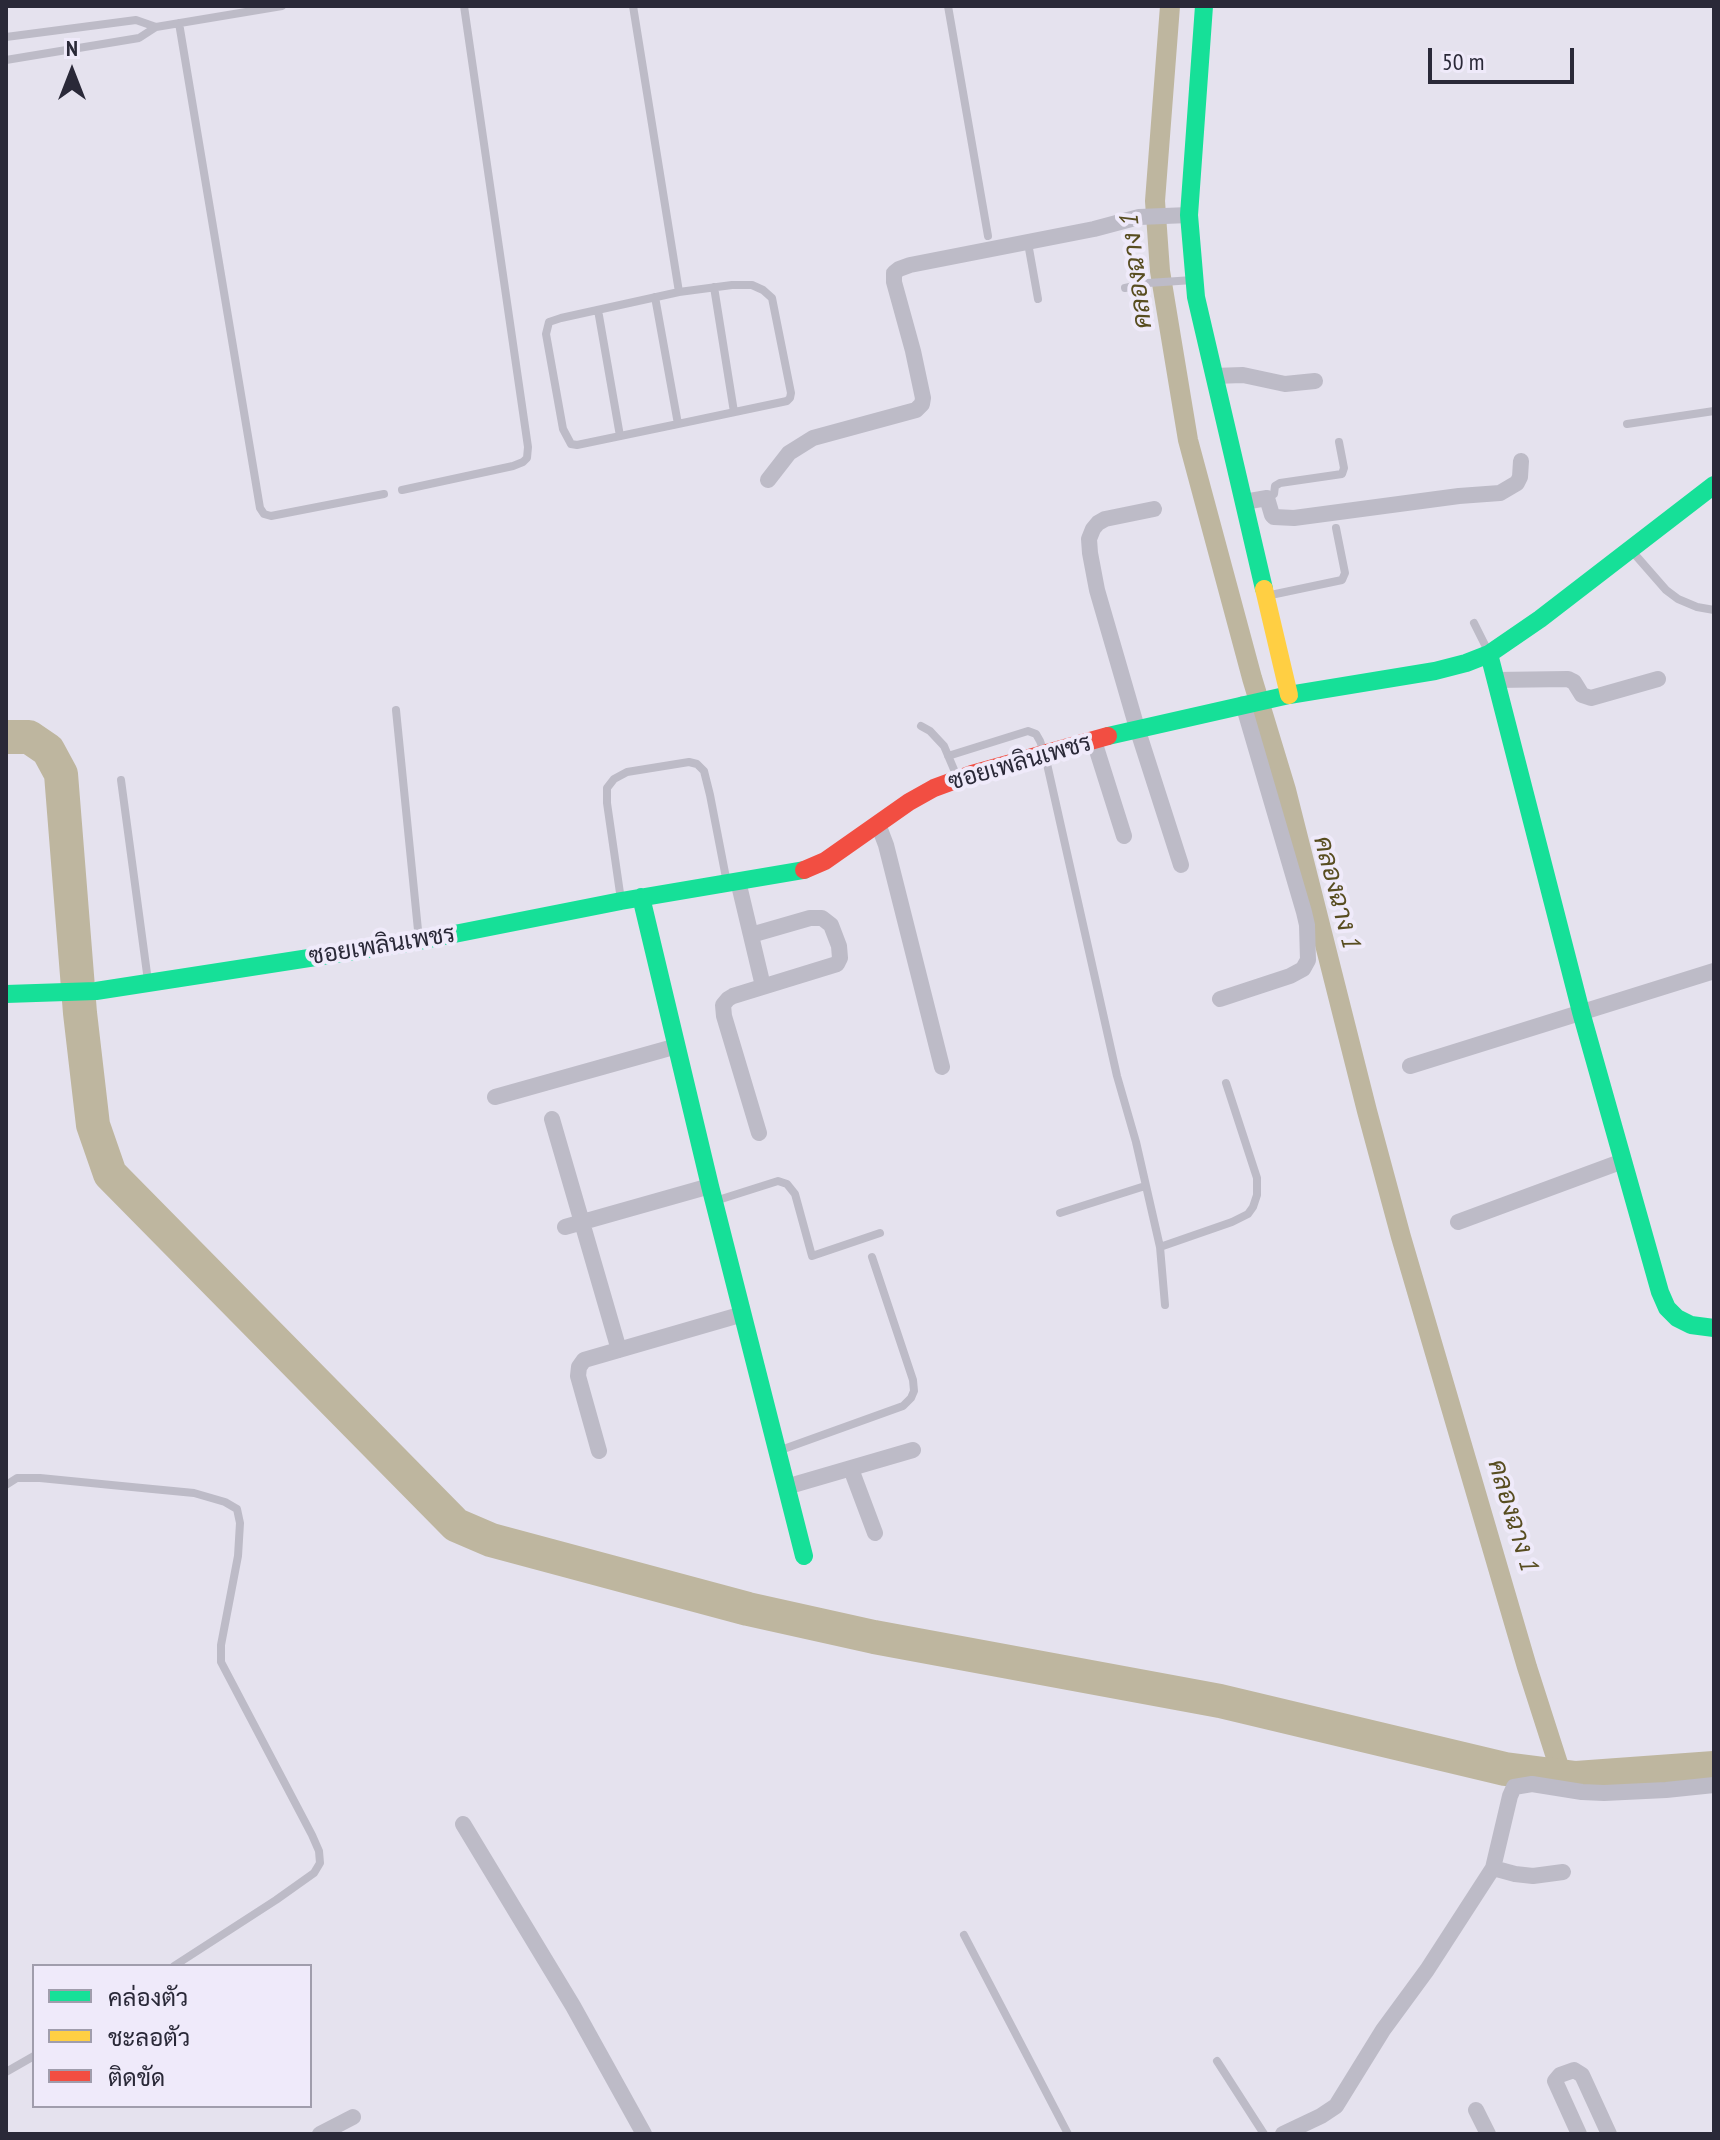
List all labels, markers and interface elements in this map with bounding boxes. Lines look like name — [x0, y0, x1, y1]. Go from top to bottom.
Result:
north arrow — [32, 32, 112, 112]
scale bar — [1432, 32, 1578, 82]
text: N — [66, 34, 78, 62]
text: 50 m — [1442, 46, 1484, 77]
water label: คลองฉาง 1 — [1115, 213, 1159, 331]
street label: ซอยเพลินเพชร — [945, 729, 1095, 797]
water label: คลองฉาง 1 — [1306, 833, 1366, 951]
street label: ซอยเพลินเพชร — [307, 920, 457, 972]
water label: คลองฉาง 1 — [1480, 1456, 1544, 1574]
legend — [32, 1964, 312, 2108]
text: คล่องตัว — [108, 1982, 188, 2013]
text: ชะลอตัว — [108, 2022, 190, 2053]
text: ติดขัด — [108, 2062, 165, 2093]

